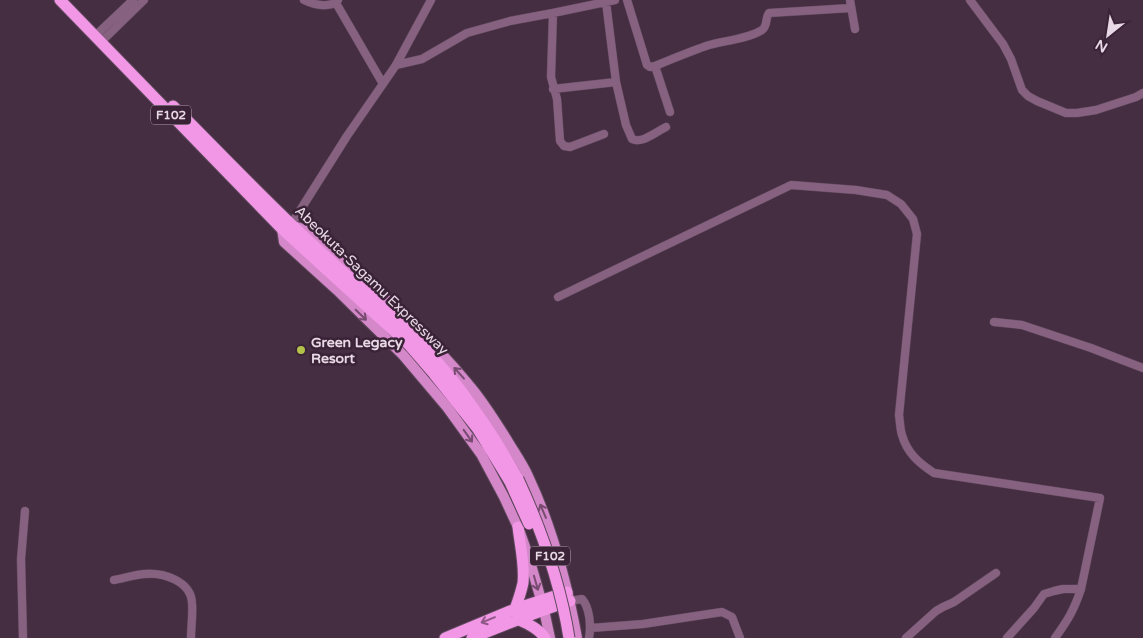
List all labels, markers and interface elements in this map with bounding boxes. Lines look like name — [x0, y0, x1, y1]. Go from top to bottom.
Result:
north arrow — [1083, 10, 1133, 60]
text: N — [1093, 36, 1111, 56]
road number: F102 — [151, 106, 191, 124]
street label: Abeokuta-Sagamu Expressway — [291, 202, 452, 359]
one-way arrow — [355, 308, 367, 320]
place label: Green Legacy Resort — [311, 334, 403, 367]
marker: Green Legacy Resort — [295, 344, 307, 356]
one-way arrow — [453, 367, 465, 380]
one-way arrow — [463, 429, 473, 443]
one-way arrow — [537, 504, 547, 519]
road number: F102 — [530, 546, 570, 566]
one-way arrow — [532, 575, 542, 591]
one-way arrow — [481, 616, 496, 626]

